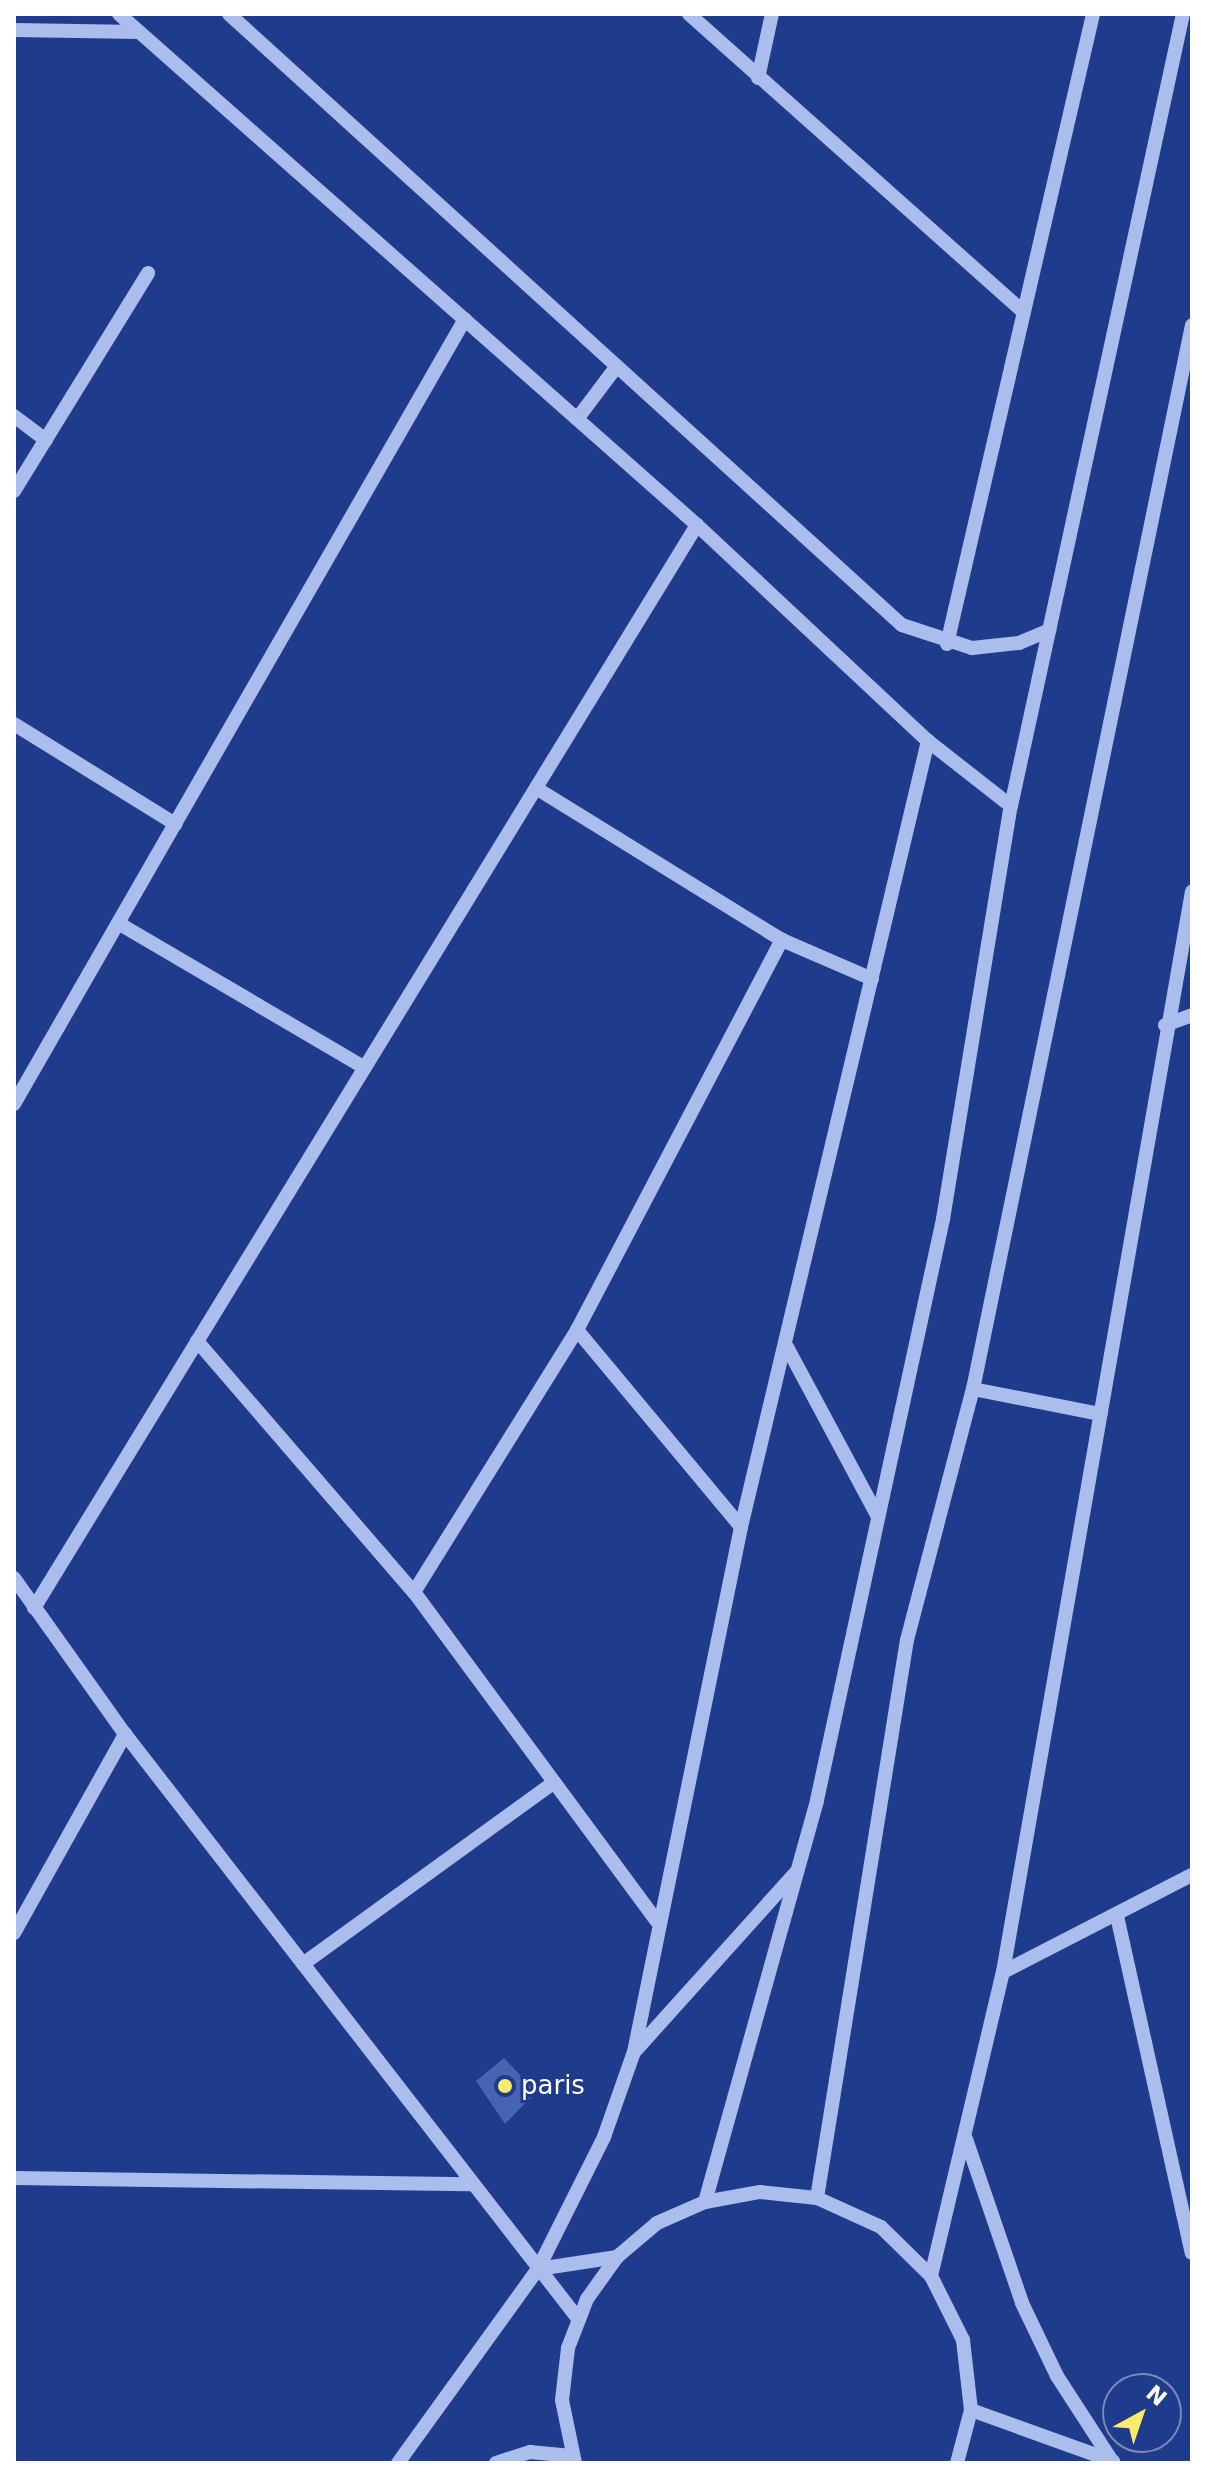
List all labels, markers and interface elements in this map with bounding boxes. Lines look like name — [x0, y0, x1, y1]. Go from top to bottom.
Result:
place label: paris — [521, 2070, 585, 2102]
marker: paris — [496, 2077, 514, 2095]
north arrow — [1102, 2373, 1182, 2453]
text: N — [1141, 2380, 1172, 2411]

